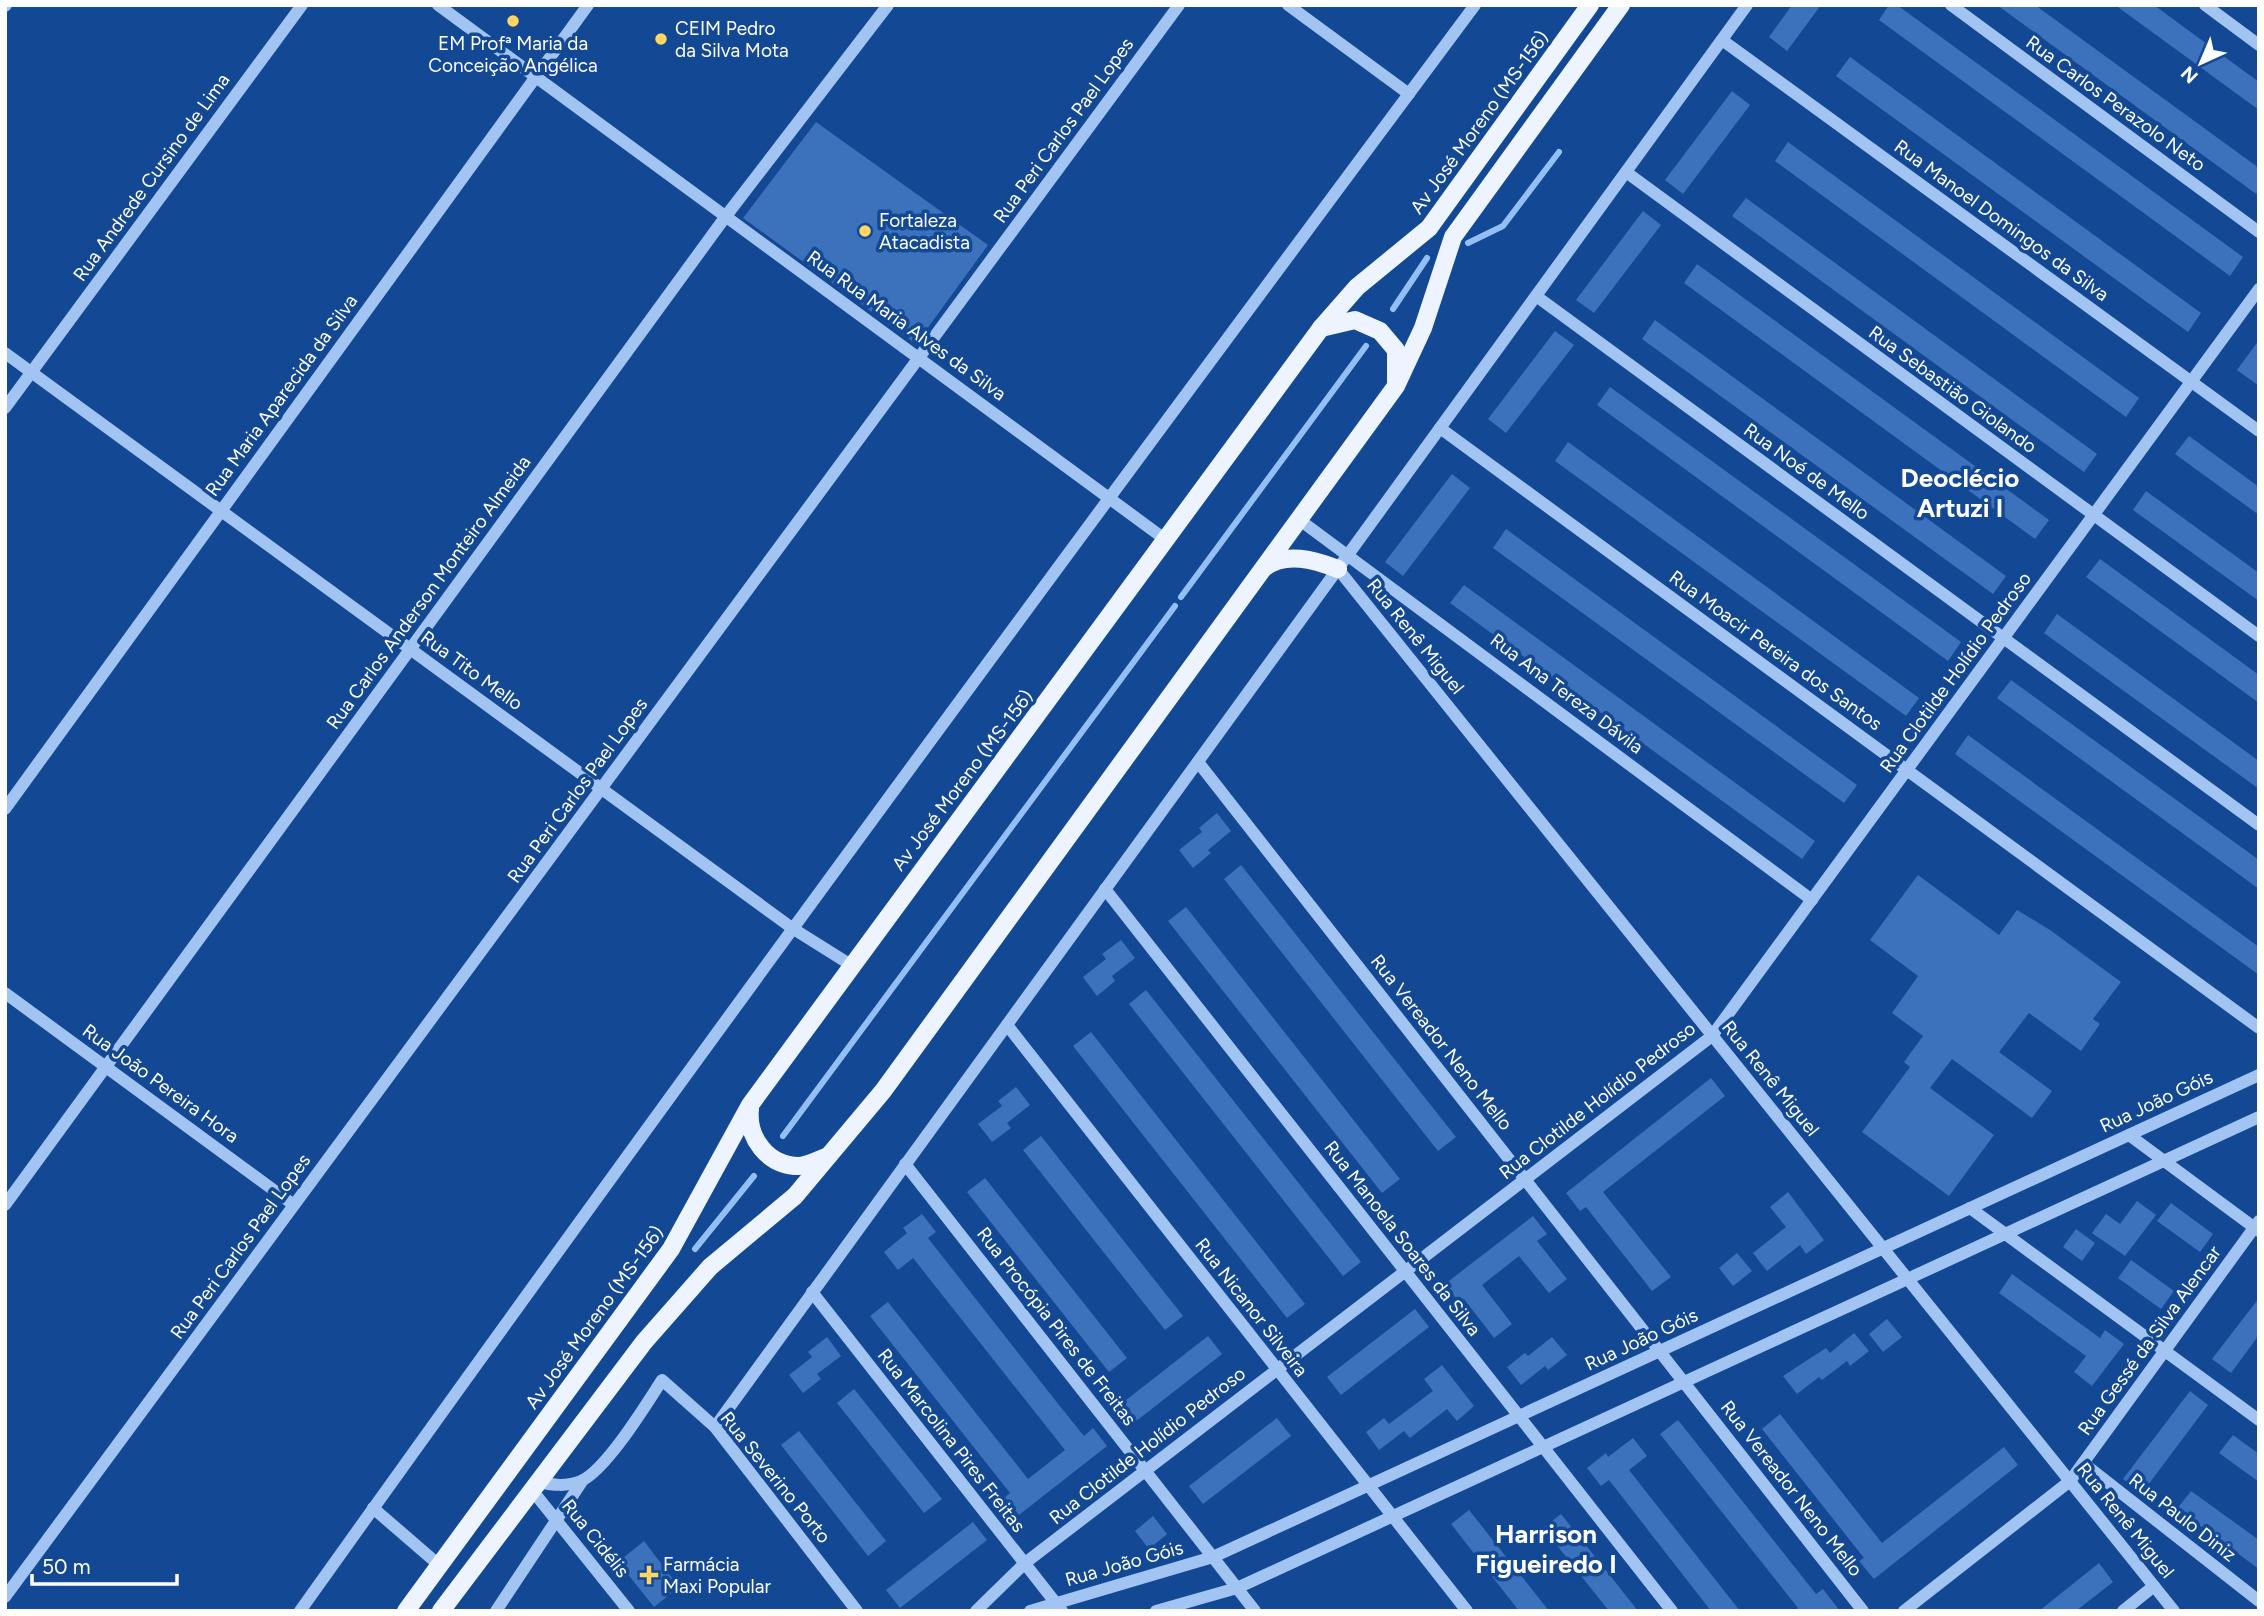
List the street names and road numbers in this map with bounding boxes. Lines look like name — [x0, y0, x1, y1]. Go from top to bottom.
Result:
street label: Av José Moreno (MS-156) — [1405, 26, 1554, 218]
street label: Rua Carlos Perazolo Neto — [2022, 30, 2210, 176]
street label: Rua Peri Carlos Pael Lopes — [988, 33, 1138, 227]
street label: Rua Andrede Cursino de Lima — [68, 69, 235, 286]
street label: Rua Manoel Domingos da Silva — [1890, 135, 2113, 306]
street label: Rua Rua Maria Alves da Silva — [803, 245, 1011, 405]
street label: Rua Maria Aparecida da Silva — [200, 290, 362, 501]
street label: Rua Sebastião Giolando — [1864, 321, 2041, 458]
street label: Rua Noé de Mello — [1739, 418, 1874, 525]
street label: Rua Carlos Anderson Monteiro Almeida — [321, 451, 535, 734]
street label: Rua Moacir Pereira dos Santos — [1665, 565, 1887, 735]
street label: Rua Clotilde Holídio Pedroso — [1875, 567, 2036, 777]
street label: Rua Renê Miguel — [1362, 574, 1469, 699]
street label: Rua Tito Mello — [416, 626, 527, 715]
street label: Rua Ana Tereza Dávila — [1486, 628, 1648, 758]
street label: Av José Moreno (MS-156) — [887, 685, 1038, 875]
street label: Rua Peri Carlos Pael Lopes — [502, 693, 652, 887]
street label: Rua Vereador Neno Mello — [1366, 950, 1517, 1135]
street label: Rua Renê Miguel — [1717, 1016, 1824, 1141]
street label: Rua Clotilde Holídio Pedroso — [1495, 1017, 1700, 1184]
street label: Rua João Pereira Hora — [78, 1019, 243, 1148]
street label: Rua João Góis — [2096, 1065, 2216, 1138]
street label: Rua Manoela Soares da Silva — [1319, 1136, 1486, 1340]
street label: Rua Peri Carlos Pael Lopes — [165, 1149, 315, 1343]
street label: Av José Moreno (MS-156) — [520, 1221, 669, 1413]
street label: Rua Procópia Pires de Freitas — [972, 1222, 1141, 1430]
street label: Rua Nicanor Silveira — [1190, 1233, 1313, 1381]
street label: Rua Gessé da Silva Alencar — [2073, 1241, 2226, 1440]
street label: Rua João Góis — [1581, 1303, 1701, 1376]
street label: Rua Marcolina Pires Freitas — [873, 1344, 1031, 1537]
street label: Rua Clotilde Holídio Pedroso — [1045, 1362, 1250, 1529]
street label: Rua Vereador Neno Mello — [1716, 1396, 1867, 1581]
street label: Rua Severino Porto — [716, 1407, 836, 1548]
street label: Rua Renê Miguel — [2072, 1458, 2179, 1583]
street label: Rua Paulo Diniz — [2125, 1468, 2241, 1566]
street label: Rua Cidélis — [557, 1495, 634, 1582]
street label: Rua João Góis — [1062, 1536, 1186, 1591]

